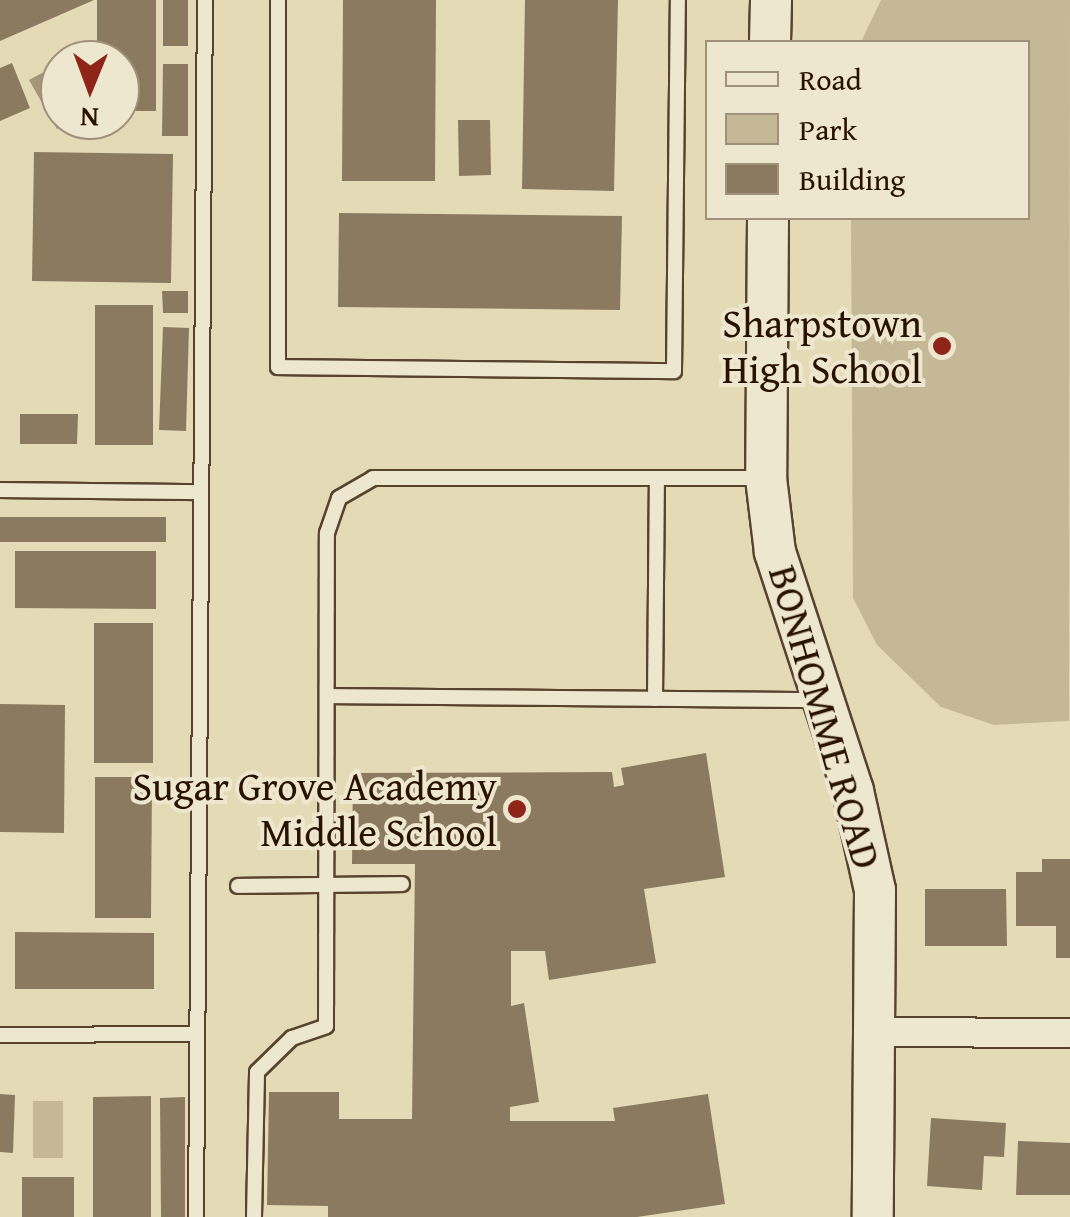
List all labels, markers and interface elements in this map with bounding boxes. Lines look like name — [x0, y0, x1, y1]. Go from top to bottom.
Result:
north arrow — [40, 40, 140, 140]
legend — [705, 40, 1030, 220]
text: Road — [799, 57, 862, 101]
text: N — [80, 98, 99, 139]
text: Park — [799, 107, 857, 151]
text: Building — [799, 157, 905, 201]
place label: Sharpstown High School — [722, 299, 922, 393]
marker: Sharpstown High School — [931, 335, 953, 357]
street label: BONHOMME ROAD — [759, 560, 891, 874]
place label: Sugar Grove Academy Middle School — [133, 762, 497, 856]
marker: Sugar Grove Academy Middle School — [506, 798, 528, 820]

